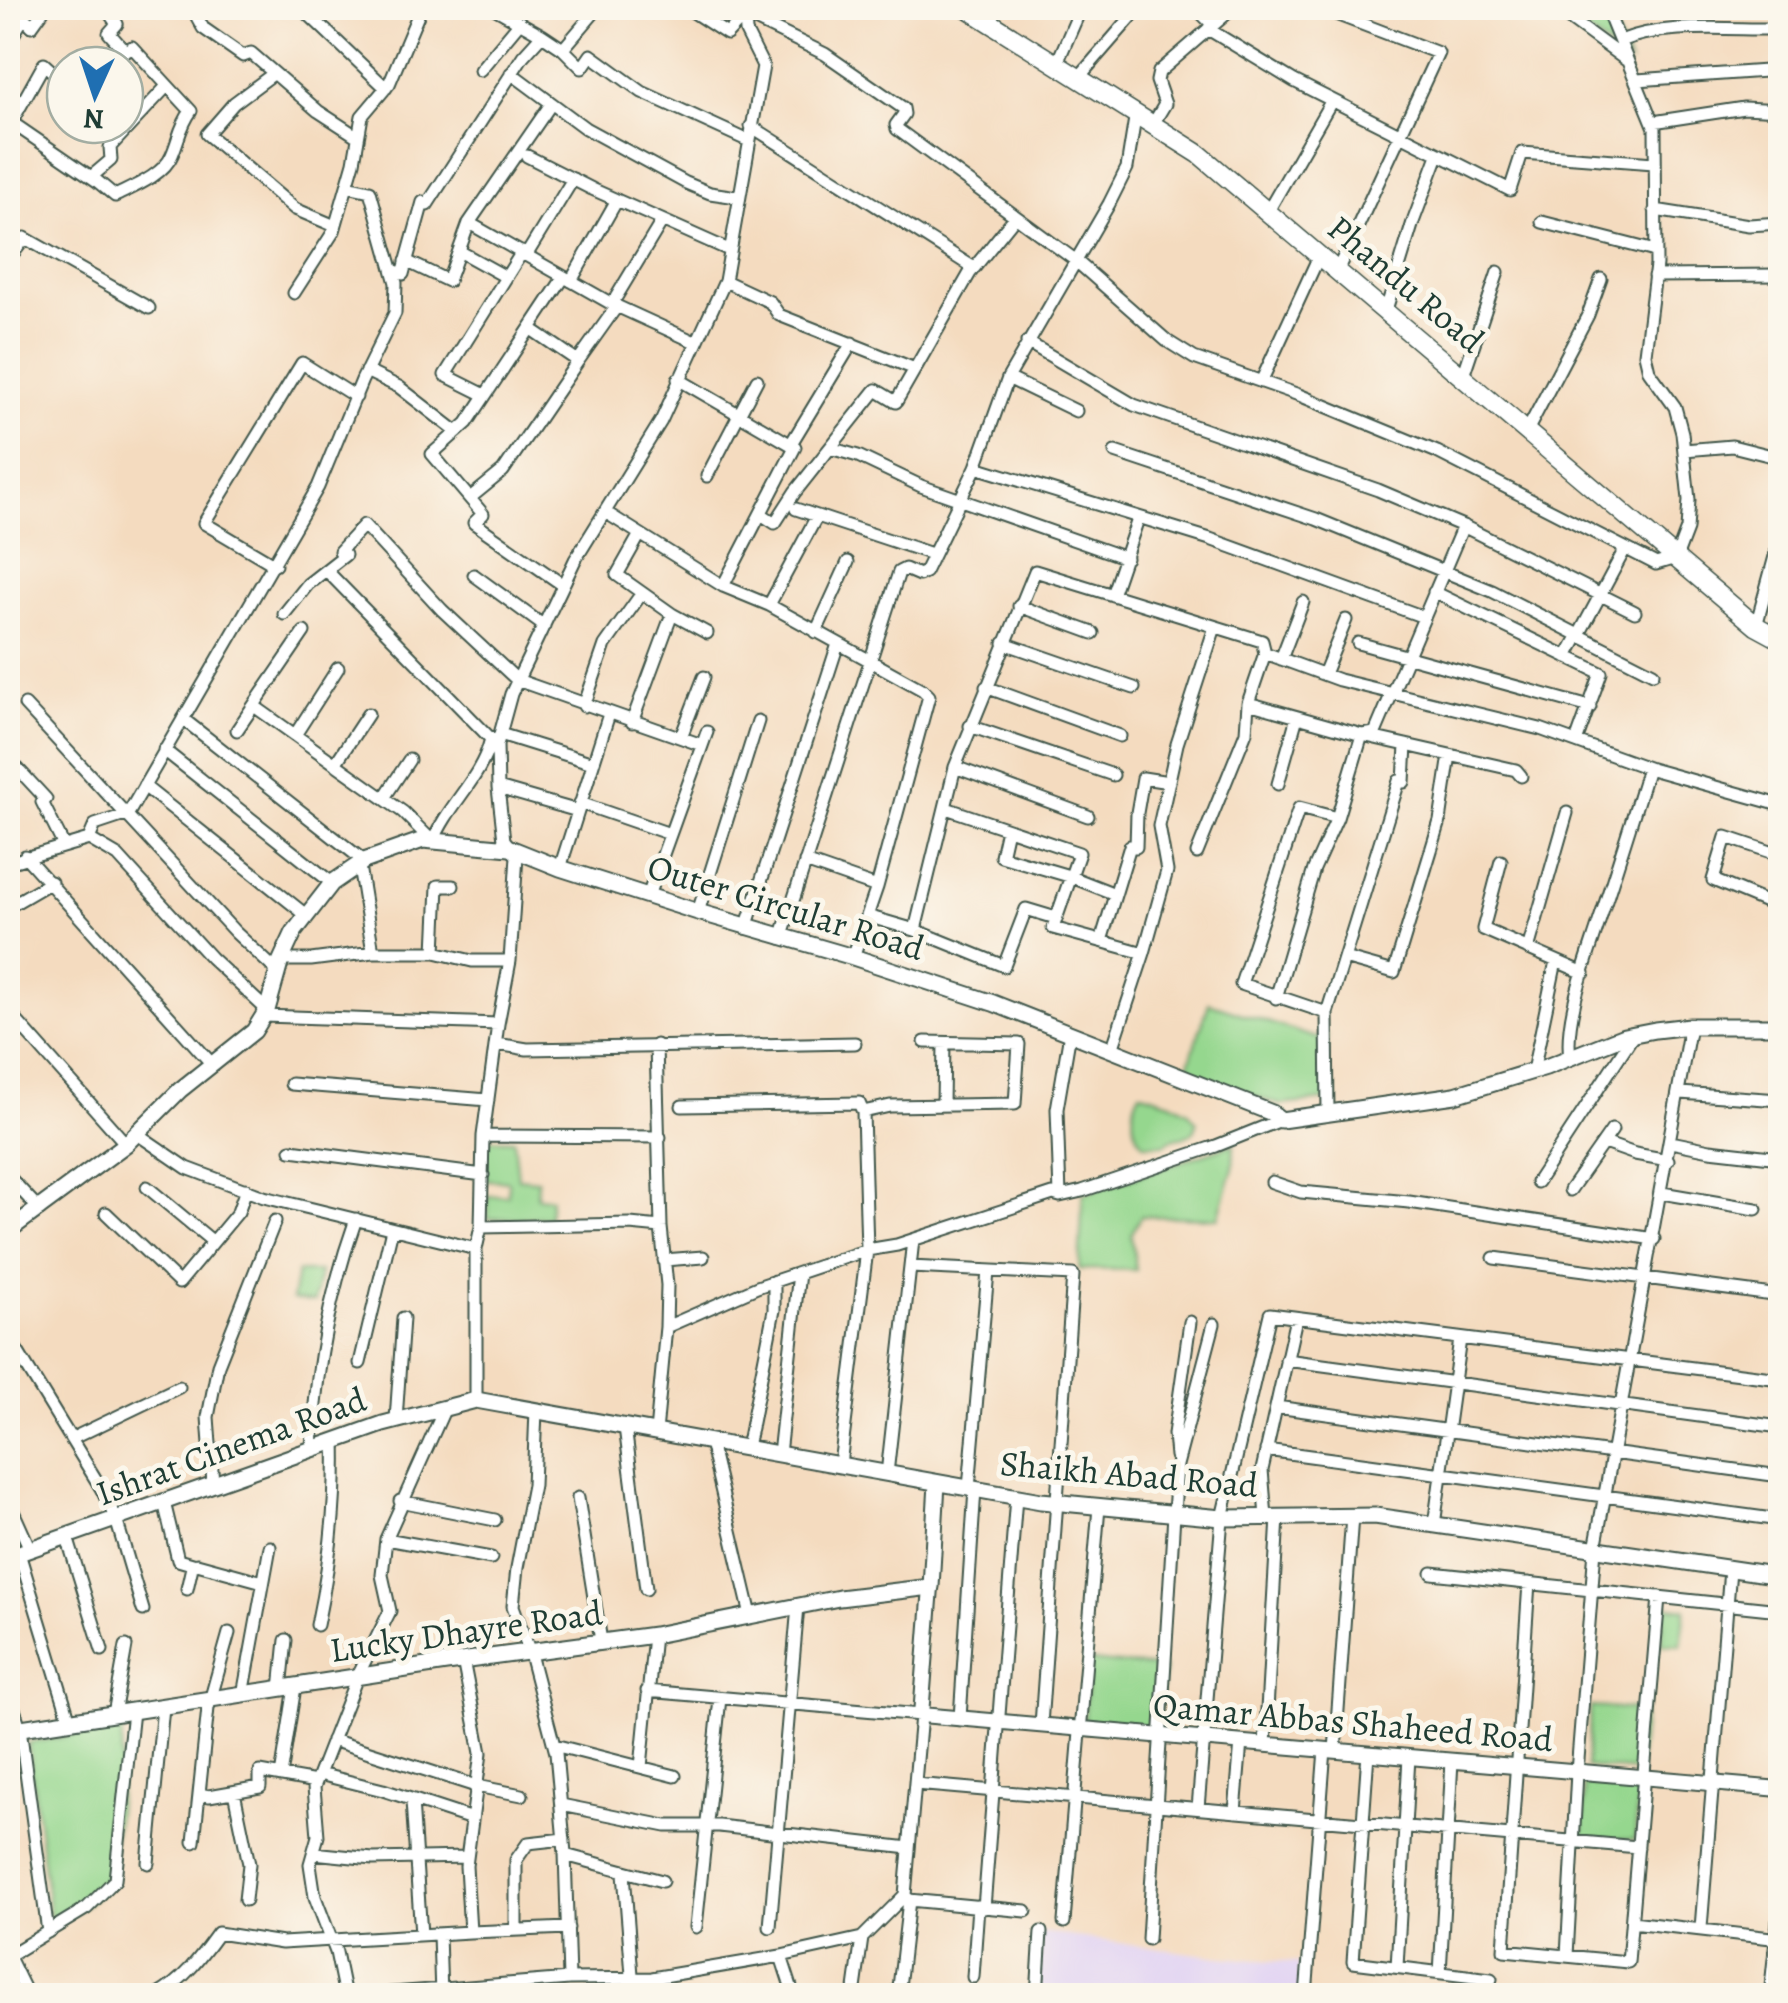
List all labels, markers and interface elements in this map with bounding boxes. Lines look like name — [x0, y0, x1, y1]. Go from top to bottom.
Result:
north arrow — [45, 45, 145, 145]
text: N — [83, 99, 105, 138]
street label: Phandu Road — [1317, 204, 1495, 364]
street label: Outer Circular Road — [642, 842, 930, 972]
street label: Ishrat Cinema Road — [89, 1375, 373, 1517]
street label: Shaikh Abad Road — [998, 1439, 1260, 1509]
street label: Lucky Dhayre Road — [327, 1588, 605, 1674]
street label: Qamar Abbas Shaheed Road — [1151, 1681, 1555, 1763]

